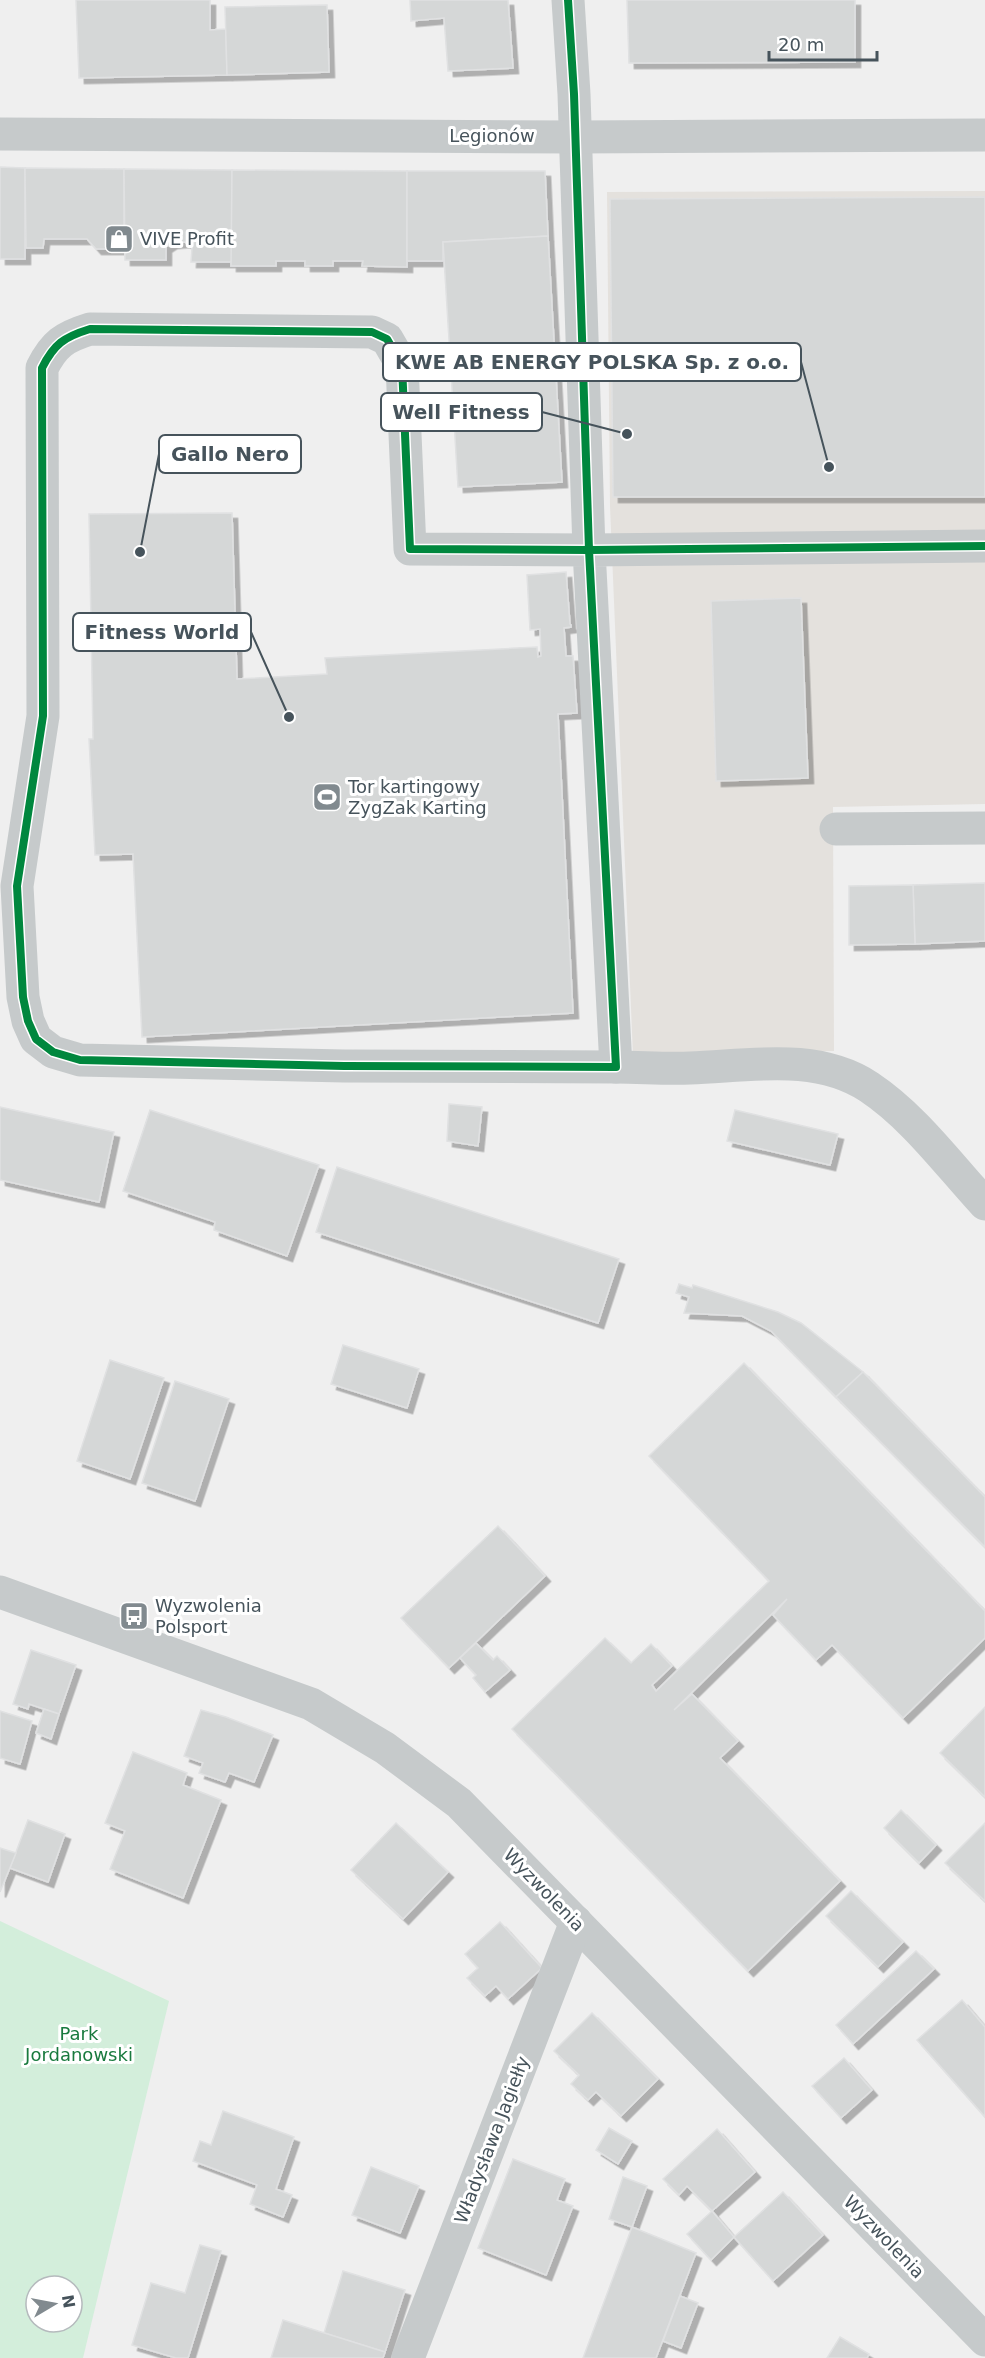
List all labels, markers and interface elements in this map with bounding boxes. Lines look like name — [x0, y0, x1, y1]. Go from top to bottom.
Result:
scale bar — [769, 24, 877, 62]
text: 20 m — [778, 34, 824, 55]
street label: Legionów — [449, 125, 535, 146]
shop icon: VIVE Profit — [103, 223, 135, 255]
place label: VIVE Profit — [140, 228, 234, 249]
callout: KWE AB ENERGY POLSKA Sp. z o.o. — [383, 343, 801, 381]
text: KWE AB ENERGY POLSKA Sp. z o.o. — [395, 350, 789, 374]
callout: Well Fitness — [381, 393, 542, 431]
text: Well Fitness — [392, 400, 530, 424]
callout: Gallo Nero — [159, 435, 301, 473]
text: Gallo Nero — [171, 442, 289, 466]
callout: Fitness World — [73, 613, 251, 651]
text: Fitness World — [85, 620, 239, 644]
place label: Tor kartingowy ZygZak Karting — [347, 776, 487, 818]
sports icon: Tor kartingowy ZygZak Karting — [311, 781, 343, 813]
place label: Wyzwolenia Polsport — [155, 1595, 262, 1637]
bus stop icon: Wyzwolenia Polsport — [118, 1600, 150, 1632]
street label: Wyzwolenia — [500, 1844, 589, 1935]
park label: Park Jordanowski — [24, 2023, 133, 2065]
street label: Władysława Jagiełły — [450, 2053, 533, 2227]
street label: Wyzwolenia — [840, 2191, 929, 2282]
north arrow — [24, 2274, 84, 2334]
text: N — [58, 2293, 79, 2310]

